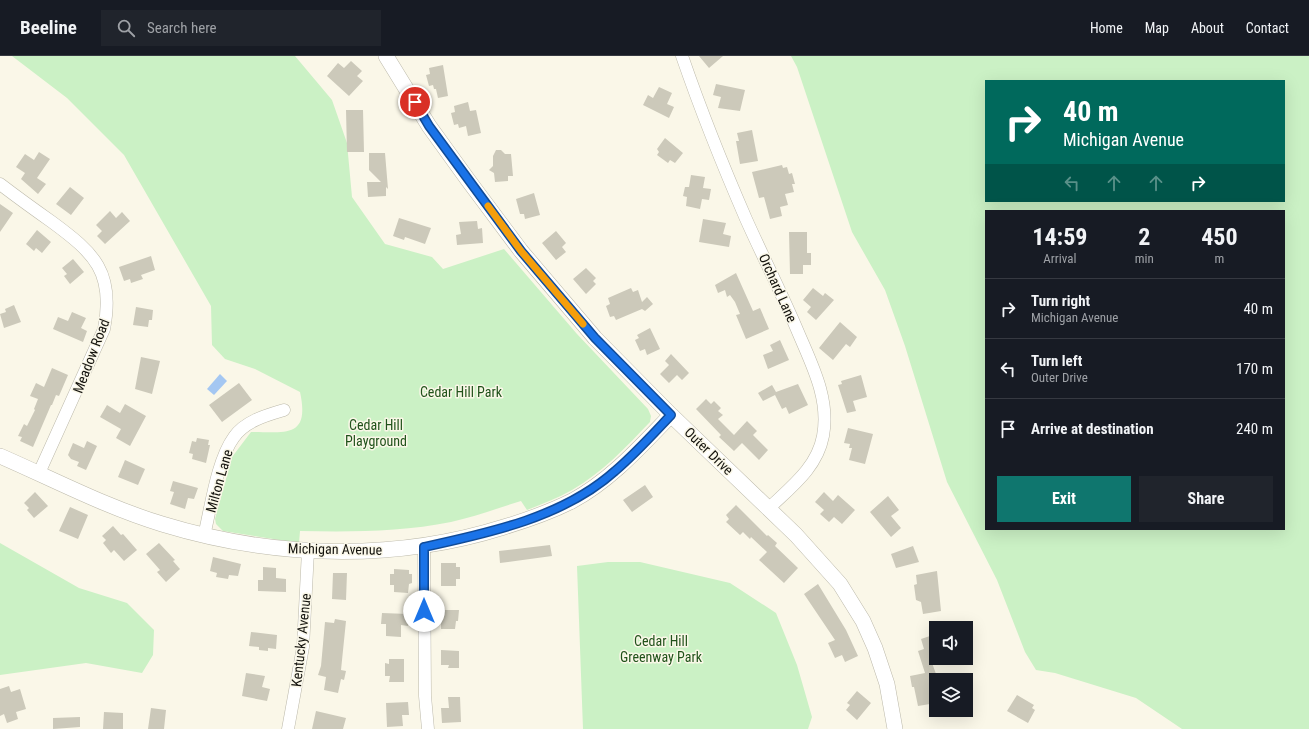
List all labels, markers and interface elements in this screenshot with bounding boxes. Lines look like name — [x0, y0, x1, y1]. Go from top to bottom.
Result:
search box — [101, 10, 381, 46]
text: Beeline — [20, 16, 77, 39]
icon: search — [115, 17, 137, 39]
text: Search here — [147, 19, 217, 37]
text: Home — [1090, 20, 1123, 36]
text: Map — [1145, 20, 1169, 36]
text: About — [1191, 20, 1224, 36]
text: Contact — [1246, 20, 1289, 36]
pin — [398, 85, 432, 119]
icon: arrive — [404, 91, 426, 113]
text: 40 m — [1063, 95, 1119, 128]
icon: right — [997, 96, 1049, 148]
text: Michigan Avenue — [1063, 129, 1184, 150]
icon: left — [1061, 172, 1083, 194]
icon: ahead — [1103, 172, 1125, 194]
icon: ahead — [1145, 172, 1167, 194]
icon: right — [1187, 172, 1209, 194]
text: 14:59 — [1032, 223, 1087, 251]
text: 2 — [1138, 223, 1150, 251]
text: 450 — [1201, 223, 1238, 251]
street label: Orchard Lane — [756, 251, 800, 325]
text: Arrival — [1043, 251, 1076, 266]
text: min — [1135, 251, 1154, 266]
text: m — [1215, 251, 1224, 266]
text: Turn right — [1031, 292, 1090, 310]
icon: right — [997, 298, 1019, 320]
text: 40 m — [1243, 300, 1273, 318]
text: Michigan Avenue — [1031, 310, 1118, 325]
street label: Meadow Road — [70, 317, 112, 395]
text: Turn left — [1031, 352, 1082, 370]
icon: left — [997, 358, 1019, 380]
text: 170 m — [1236, 360, 1273, 378]
text: Outer Drive — [1031, 370, 1088, 385]
park label: Cedar Hill Park — [420, 384, 503, 400]
park label: Cedar Hill Playground — [345, 417, 407, 449]
icon: arrive — [997, 418, 1019, 440]
text: Arrive at destination — [1031, 420, 1154, 438]
text: 240 m — [1236, 420, 1273, 438]
street label: Outer Drive — [681, 424, 737, 478]
street label: Milton Lane — [202, 447, 236, 514]
button: Exit — [997, 476, 1131, 522]
button: Share — [1139, 476, 1273, 522]
street label: Michigan Avenue — [288, 540, 383, 558]
position arrow — [403, 590, 445, 632]
street label: Kentucky Avenue — [288, 592, 314, 688]
map controls — [929, 621, 973, 717]
button: sound — [929, 621, 973, 665]
park label: Cedar Hill Greenway Park — [620, 633, 703, 665]
button: layers — [929, 673, 973, 717]

